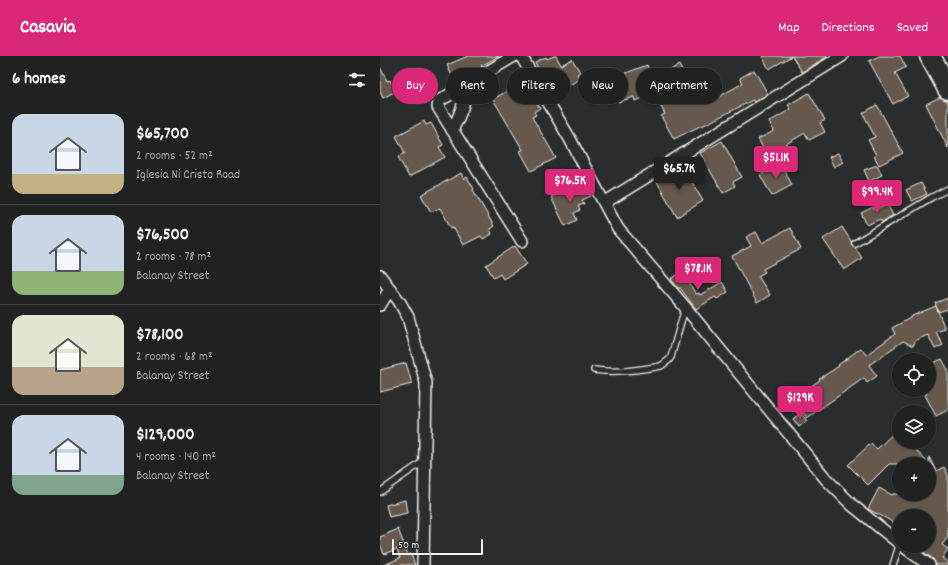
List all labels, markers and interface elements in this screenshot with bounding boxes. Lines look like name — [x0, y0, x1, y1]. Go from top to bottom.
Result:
text: Casavia — [20, 15, 76, 42]
text: Map — [778, 18, 800, 38]
text: Directions — [822, 18, 875, 38]
text: Saved — [897, 18, 928, 38]
text: 6 homes — [12, 68, 66, 92]
chip: Buy — [392, 68, 438, 104]
chip: Rent — [446, 68, 499, 104]
chip: Filters — [507, 68, 570, 104]
chip: New — [578, 68, 628, 104]
chip: Apartment — [636, 68, 722, 104]
icon: filters — [346, 69, 368, 91]
text: $65,700 — [136, 123, 189, 147]
icon: home — [44, 130, 92, 178]
pin: $51.1K — [743, 146, 809, 180]
text: 2 rooms · 52 m² — [136, 147, 213, 166]
text: $51.1K — [763, 149, 789, 168]
pin: $65.7K — [646, 157, 712, 191]
text: $65.7K — [663, 160, 695, 179]
text: Iglesia Ni Cristo Road — [136, 166, 240, 185]
pin: $76.5K — [537, 169, 603, 203]
text: $76.5K — [554, 172, 586, 191]
pin: $99.4K — [844, 180, 910, 214]
text: $99.4K — [861, 183, 893, 202]
text: $76,500 — [136, 224, 189, 248]
icon: home — [44, 231, 92, 279]
text: 2 rooms · 78 m² — [136, 248, 211, 267]
pin: $78.1K — [665, 257, 731, 291]
text: $78.1K — [684, 260, 712, 279]
text: Balanay Street — [136, 267, 209, 286]
text: $78,100 — [136, 324, 183, 348]
icon: home — [44, 331, 92, 379]
text: 2 rooms · 68 m² — [136, 348, 213, 367]
map controls — [892, 353, 936, 553]
button: locate — [892, 353, 936, 397]
text: Balanay Street — [136, 367, 209, 386]
pin: $129K — [772, 386, 828, 420]
text: $129K — [786, 389, 814, 408]
button: layers — [892, 405, 936, 449]
text: $129,000 — [136, 424, 195, 448]
icon: home — [44, 431, 92, 479]
text: 4 rooms · 140 m² — [136, 448, 216, 467]
button: + — [892, 457, 936, 501]
text: Balanay Street — [136, 467, 209, 486]
button: − — [892, 509, 936, 553]
scale bar — [392, 537, 483, 556]
text: 50 m — [398, 538, 419, 554]

